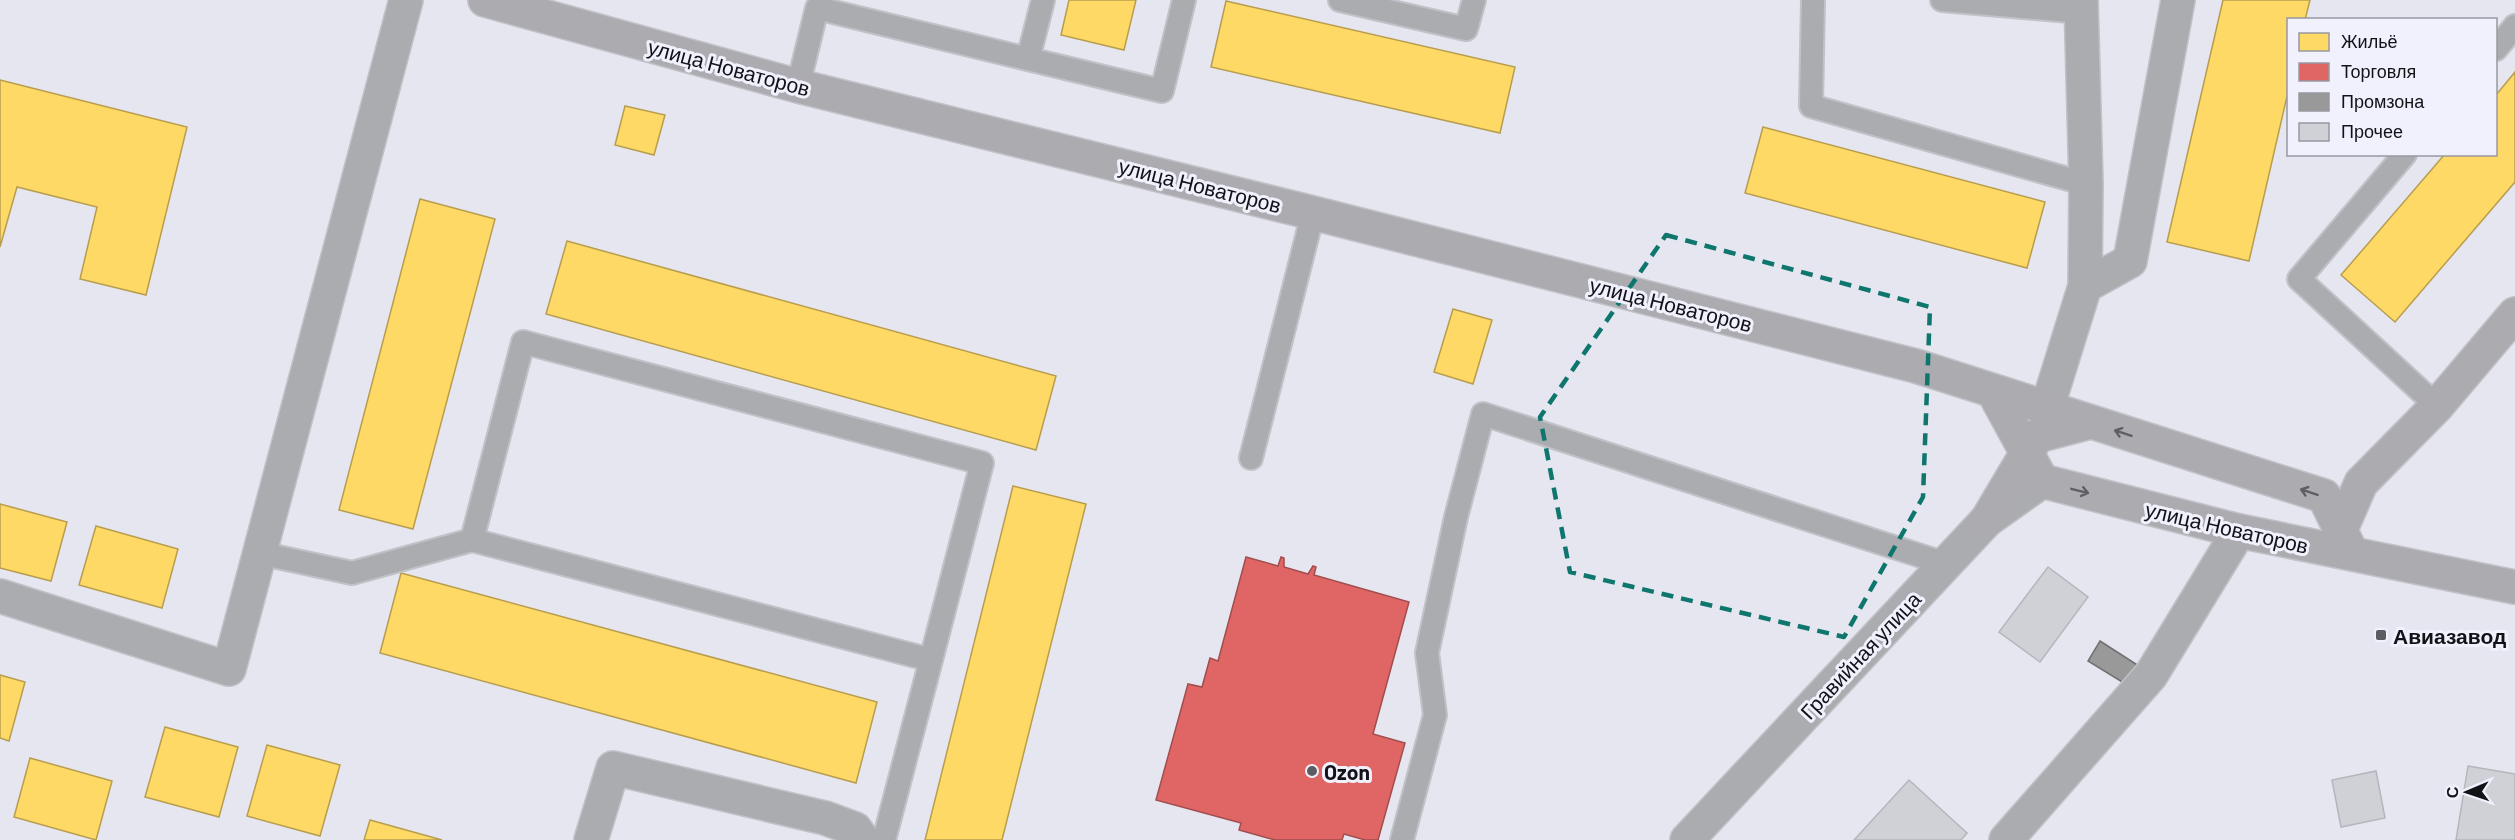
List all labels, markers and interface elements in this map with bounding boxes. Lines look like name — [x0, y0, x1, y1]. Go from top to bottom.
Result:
legend — [2287, 18, 2497, 156]
text: Жильё — [2341, 30, 2398, 52]
street label: улица Новаторов — [645, 33, 813, 101]
text: Торговля — [2341, 60, 2416, 82]
text: Промзона — [2341, 90, 2425, 112]
text: Прочее — [2341, 120, 2403, 142]
street label: улица Новаторов — [1116, 153, 1284, 217]
street label: улица Новаторов — [1587, 272, 1755, 336]
one-way arrow — [2114, 426, 2133, 437]
one-way arrow — [2070, 486, 2089, 497]
one-way arrow — [2300, 486, 2319, 497]
street label: улица Новаторов — [2143, 496, 2311, 558]
street label: Гравийная улица — [1795, 586, 1926, 724]
place label: Авиазавод — [2393, 623, 2506, 648]
marker: Авиазавод — [2374, 628, 2388, 642]
place label: Ozon — [1324, 759, 1370, 784]
north arrow — [2437, 762, 2497, 822]
marker: Ozon — [1305, 764, 1319, 778]
text: С — [2442, 786, 2461, 799]

